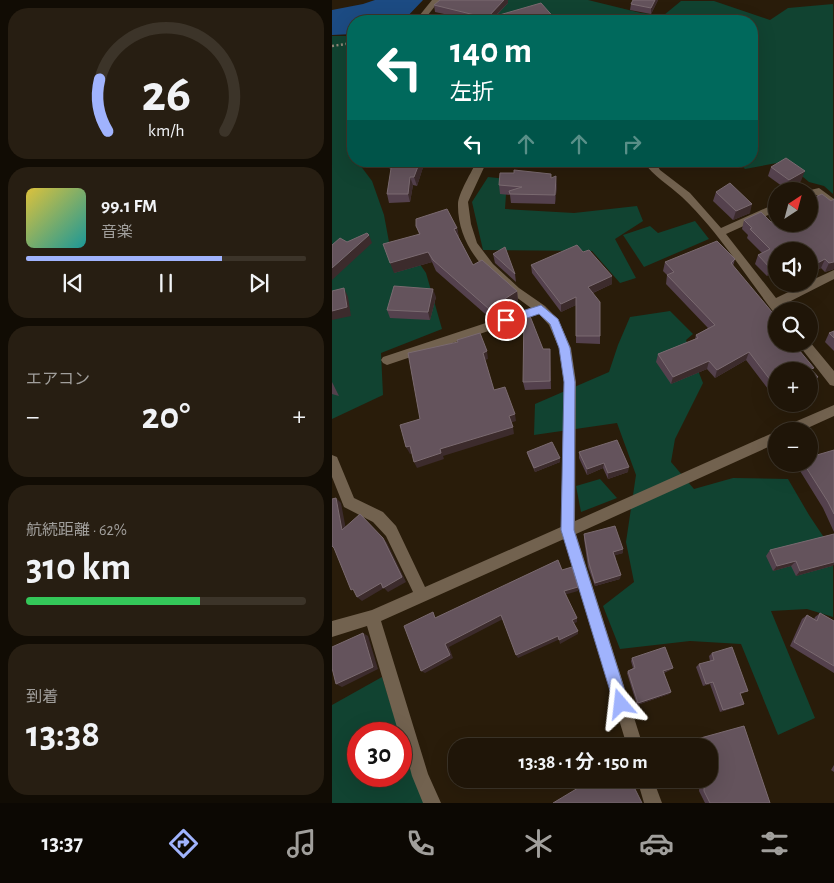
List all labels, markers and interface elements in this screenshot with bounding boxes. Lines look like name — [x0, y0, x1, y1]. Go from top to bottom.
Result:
text: 140 m — [450, 34, 532, 69]
icon: left — [367, 35, 432, 100]
text: 26 — [141, 68, 191, 120]
text: 左折 — [450, 81, 494, 103]
text: km/h — [148, 122, 184, 140]
icon: left — [459, 130, 487, 158]
icon: ahead — [512, 130, 540, 158]
icon: ahead — [565, 130, 593, 158]
icon: right — [618, 130, 646, 158]
north arrow — [768, 182, 818, 232]
map controls — [768, 182, 818, 472]
text: 99.1 FM — [101, 197, 157, 216]
text: 音楽 — [101, 224, 133, 240]
button: sound — [768, 242, 818, 292]
icon: previous — [59, 269, 87, 297]
icon: pause — [152, 269, 180, 297]
icon: next — [245, 269, 273, 297]
pin — [485, 299, 527, 341]
button: search — [768, 302, 818, 352]
icon: arrive — [492, 306, 520, 334]
button: + — [768, 362, 818, 412]
text: エアコン — [26, 371, 90, 387]
text: 20° — [142, 398, 190, 436]
text: − — [26, 403, 39, 431]
text: + — [293, 403, 306, 431]
button: − — [768, 422, 818, 472]
text: 航続距離 · 62% — [26, 522, 127, 538]
text: 310 km — [26, 549, 131, 587]
position arrow — [594, 677, 646, 729]
text: 到着 — [26, 689, 58, 705]
text: 13:38 — [26, 716, 100, 754]
speed limit sign: 30 — [347, 722, 412, 787]
text: 13:38 · 1 分 · 150 m — [519, 753, 647, 772]
icon: directions — [166, 826, 201, 861]
icon: music — [284, 826, 319, 861]
icon: phone — [403, 826, 438, 861]
icon: climate — [521, 826, 556, 861]
icon: car — [639, 826, 674, 861]
icon: filters — [757, 826, 792, 861]
text: 13:37 — [42, 832, 83, 854]

